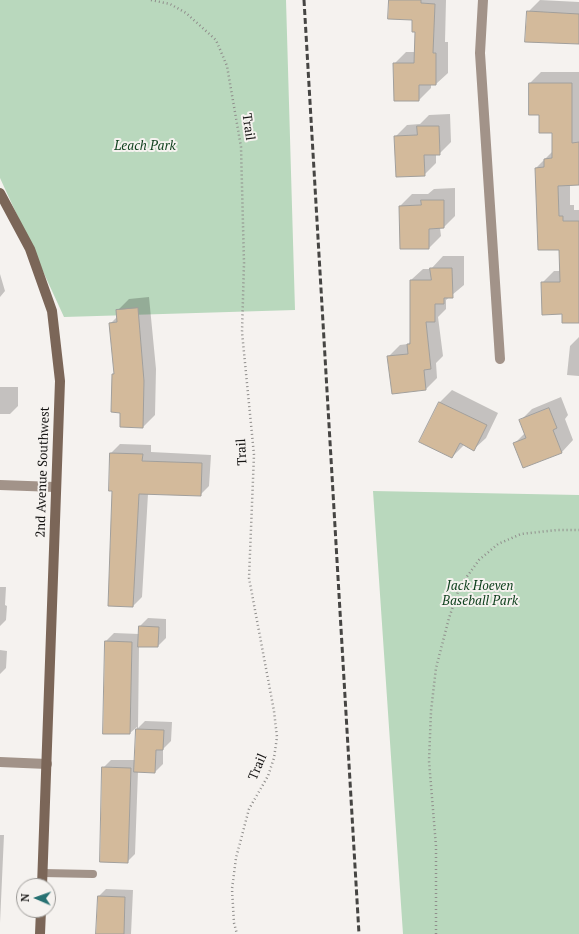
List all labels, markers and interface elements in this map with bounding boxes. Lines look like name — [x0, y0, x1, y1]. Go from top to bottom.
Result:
street label: Trail — [238, 113, 258, 141]
park label: Leach Park — [114, 138, 176, 154]
street label: 2nd Avenue Southwest — [33, 406, 53, 538]
street label: Trail — [234, 438, 250, 466]
park label: Jack Hoeven Baseball Park — [442, 578, 518, 609]
street label: Trail — [246, 752, 270, 782]
north arrow — [16, 878, 56, 918]
text: N — [18, 893, 32, 902]

